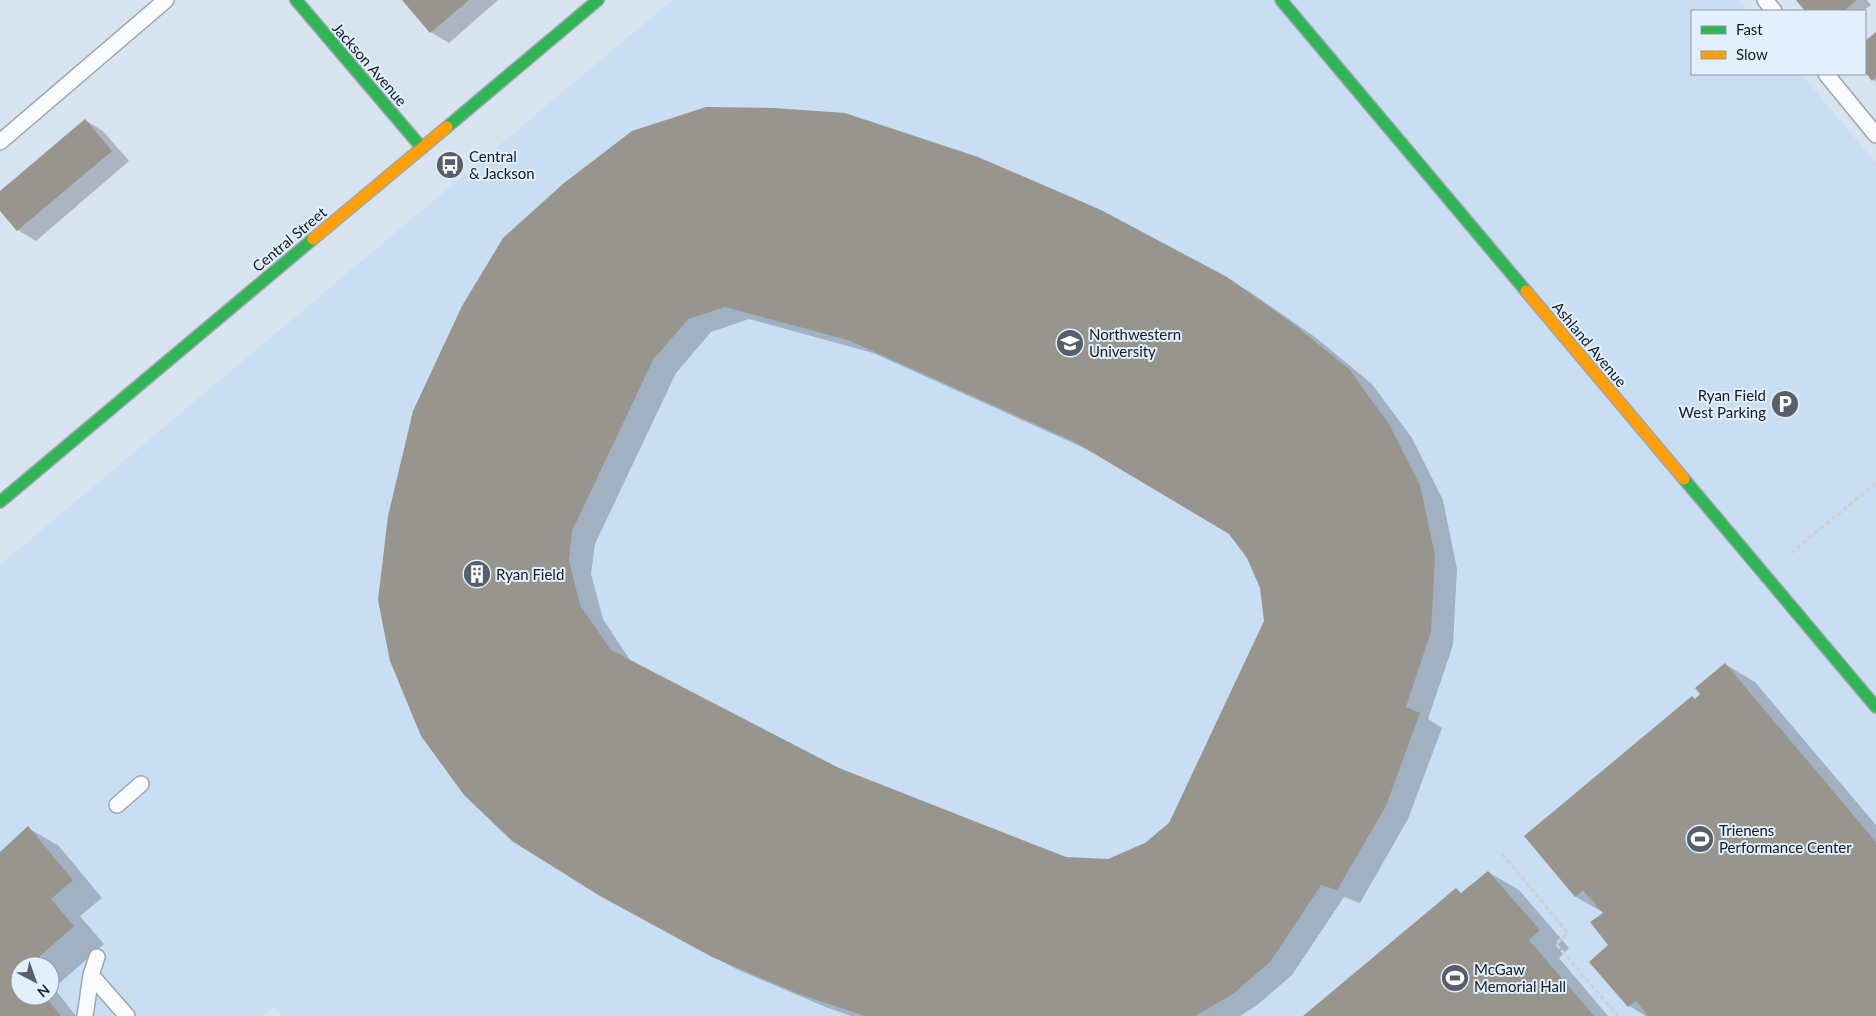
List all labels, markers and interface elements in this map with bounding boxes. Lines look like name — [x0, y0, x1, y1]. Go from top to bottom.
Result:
legend — [1691, 10, 1866, 75]
street label: Jackson Avenue — [329, 19, 411, 109]
text: Fast — [1736, 20, 1763, 38]
text: Slow — [1736, 45, 1768, 63]
place label: Central & Jackson — [469, 147, 535, 182]
bus stop icon: Central & Jackson — [435, 150, 465, 180]
street label: Central Street — [248, 202, 330, 275]
street label: Ashland Avenue — [1549, 298, 1631, 390]
place label: Northwestern University — [1089, 325, 1181, 360]
school or university icon: Northwestern University — [1055, 328, 1085, 358]
place label: Ryan Field West Parking — [1679, 386, 1766, 421]
parking icon: Ryan Field West Parking — [1770, 389, 1800, 419]
building icon: Ryan Field — [462, 559, 492, 589]
place label: Ryan Field — [496, 565, 564, 583]
place label: Trienens Performance Center — [1719, 821, 1852, 856]
sports icon: Trienens Performance Center — [1685, 824, 1715, 854]
north arrow — [10, 956, 60, 1006]
place label: McGaw Memorial Hall — [1474, 960, 1566, 995]
sports icon: McGaw Memorial Hall — [1440, 963, 1470, 993]
text: N — [34, 981, 54, 1001]

